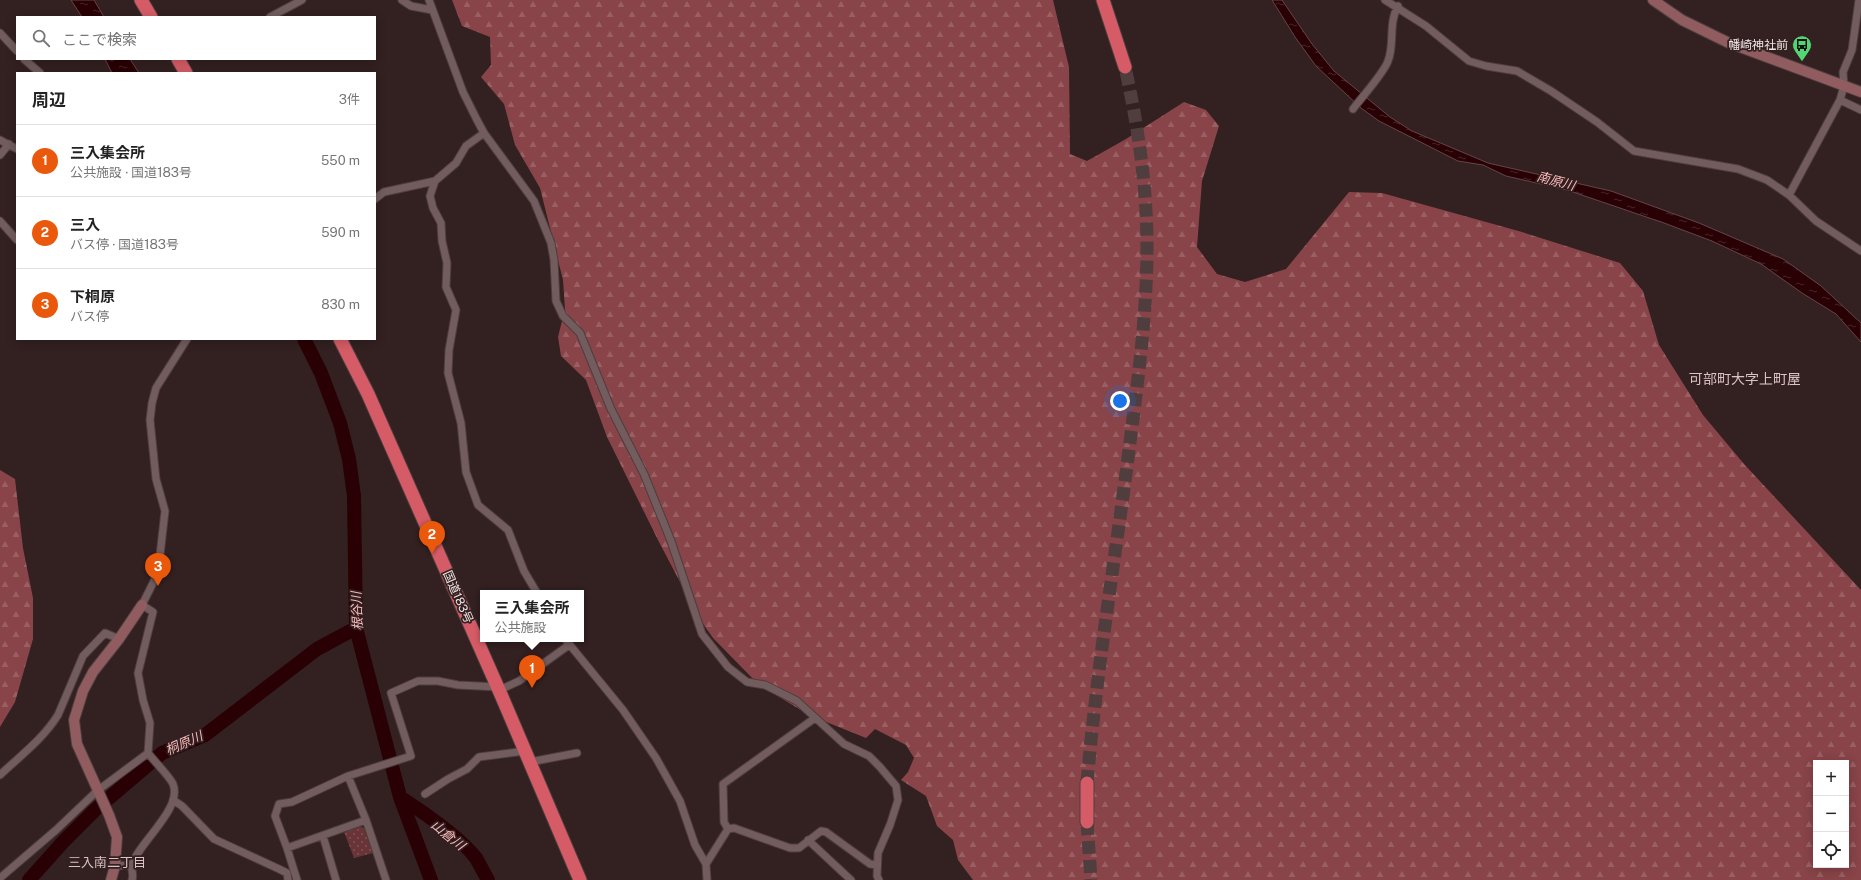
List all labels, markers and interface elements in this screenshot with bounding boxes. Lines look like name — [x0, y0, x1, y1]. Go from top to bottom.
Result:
search box — [16, 16, 376, 60]
icon: search — [30, 27, 52, 49]
text: ここで検索 — [62, 31, 137, 48]
bus stop icon: 幡崎神社前 — [1791, 34, 1813, 62]
place label: 幡崎神社前 — [1728, 38, 1788, 52]
text: 周辺 — [32, 90, 66, 110]
text: 3件 — [339, 92, 360, 107]
text: 三入集会所 — [70, 144, 145, 161]
text: 1 — [42, 153, 48, 168]
text: 550 m — [321, 153, 360, 168]
text: 公共施設 · 国道183号 — [70, 165, 192, 180]
water label: 南原川 — [1535, 169, 1579, 194]
text: 三入 — [70, 216, 100, 233]
text: 2 — [41, 225, 49, 240]
text: 590 m — [321, 225, 360, 240]
text: バス停 · 国道183号 — [70, 237, 179, 252]
text: 下桐原 — [70, 288, 115, 305]
text: 3 — [41, 297, 49, 312]
text: 830 m — [321, 297, 360, 312]
text: バス停 — [70, 309, 109, 324]
district label: 可部町大字上町屋 — [1689, 371, 1801, 387]
your location — [1110, 391, 1130, 411]
pin: 2 — [419, 521, 445, 554]
pin: 3 — [145, 553, 171, 586]
street label: 国道183号 — [440, 569, 476, 625]
water label: 根谷川 — [348, 589, 366, 631]
popup — [480, 590, 584, 642]
text: 三入集会所 — [494, 599, 570, 616]
text: 公共施設 — [494, 620, 547, 635]
pin: 1 — [519, 655, 545, 688]
water label: 桐原川 — [163, 727, 207, 758]
map controls — [1813, 760, 1849, 868]
button: + — [1813, 760, 1849, 796]
button: − — [1813, 796, 1849, 832]
water label: 山倉川 — [428, 817, 469, 854]
button: locate — [1813, 832, 1849, 868]
district label: 三入南二丁目 — [68, 855, 146, 870]

